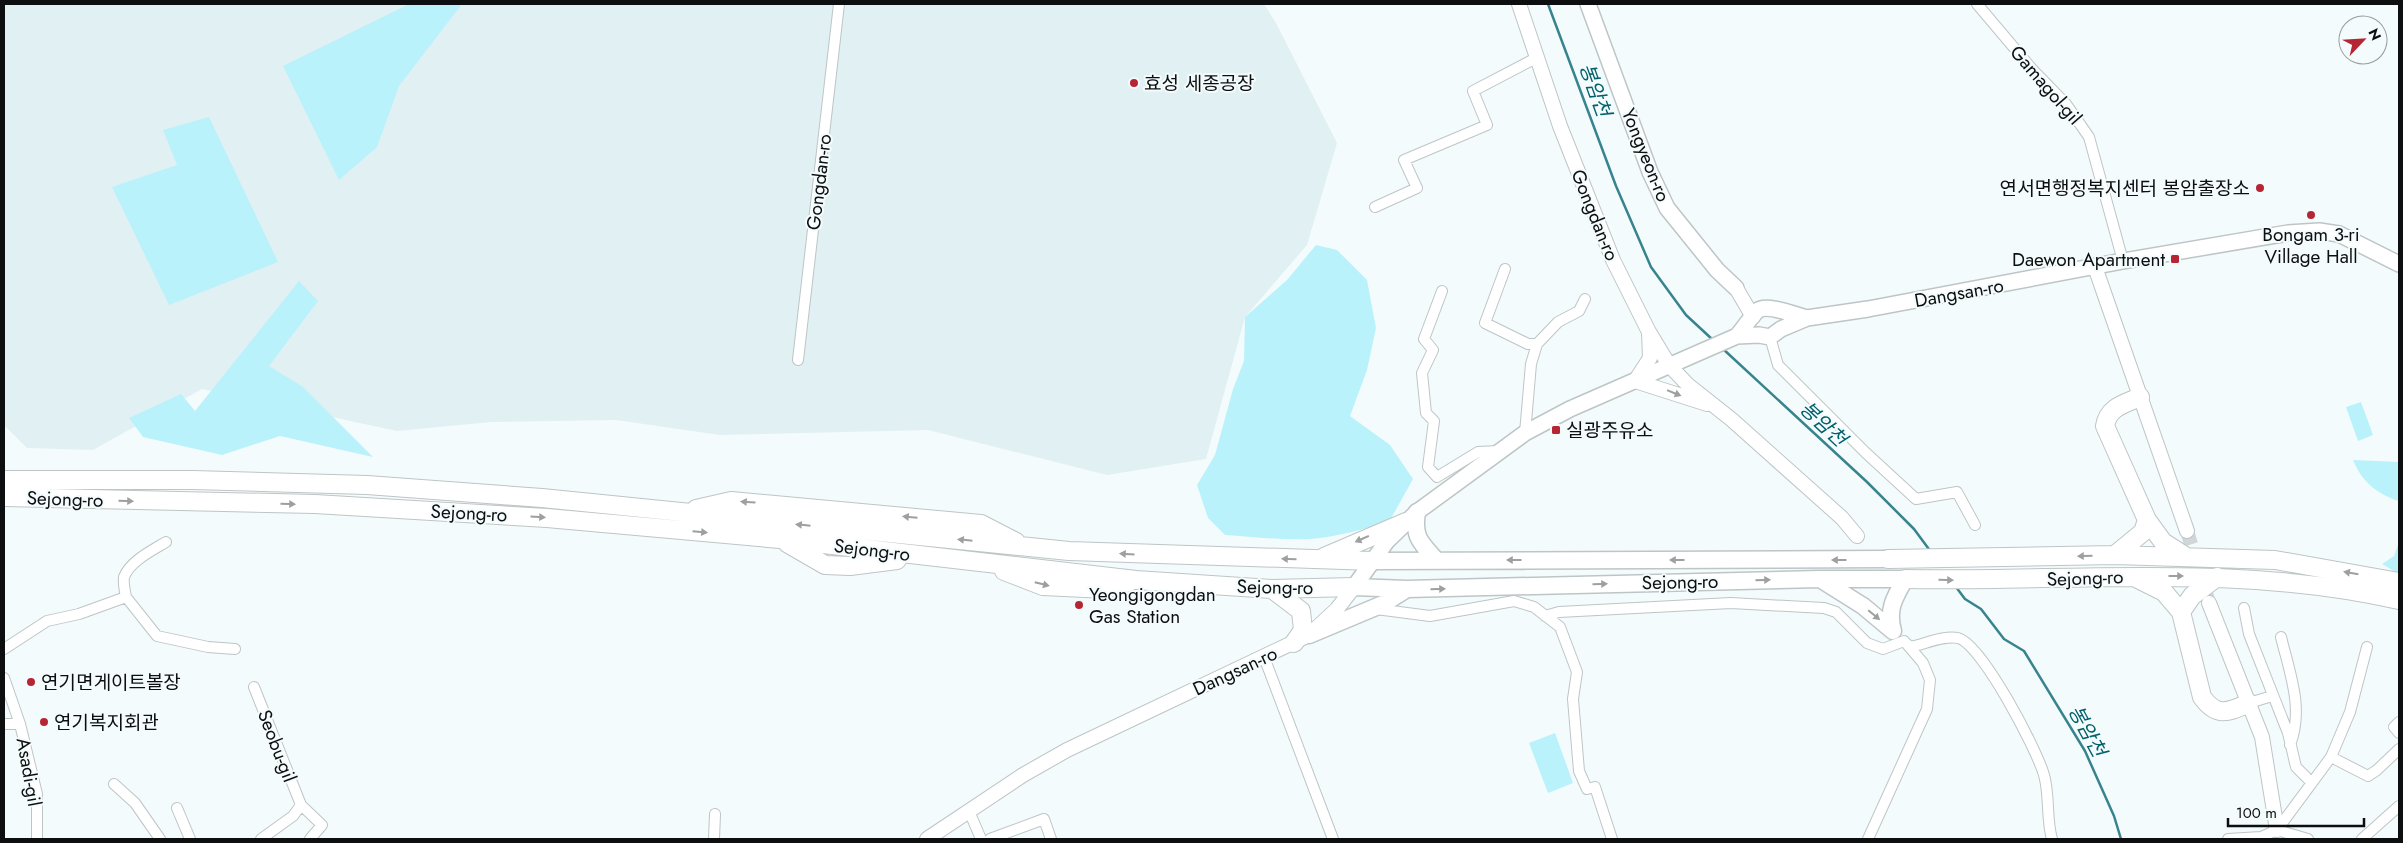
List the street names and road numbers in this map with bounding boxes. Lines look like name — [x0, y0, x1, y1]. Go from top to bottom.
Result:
street label: Gamagol-gil — [2004, 39, 2088, 131]
street label: Yongyeon-ro — [1615, 104, 1677, 206]
street label: Gongdan-ro — [800, 132, 838, 232]
street label: Gongdan-ro — [1564, 165, 1626, 265]
street label: Dangsan-ro — [1912, 272, 2006, 314]
street label: Sejong-ro — [26, 484, 104, 514]
street label: Sejong-ro — [430, 498, 508, 528]
street label: Sejong-ro — [832, 532, 912, 568]
street label: Sejong-ro — [2046, 563, 2124, 593]
street label: Sejong-ro — [1641, 568, 1719, 596]
street label: Sejong-ro — [1236, 573, 1314, 601]
street label: Dangsan-ro — [1188, 640, 1282, 702]
street label: Seobu-gil — [251, 706, 303, 786]
street label: Asadi-gil — [10, 736, 48, 808]

